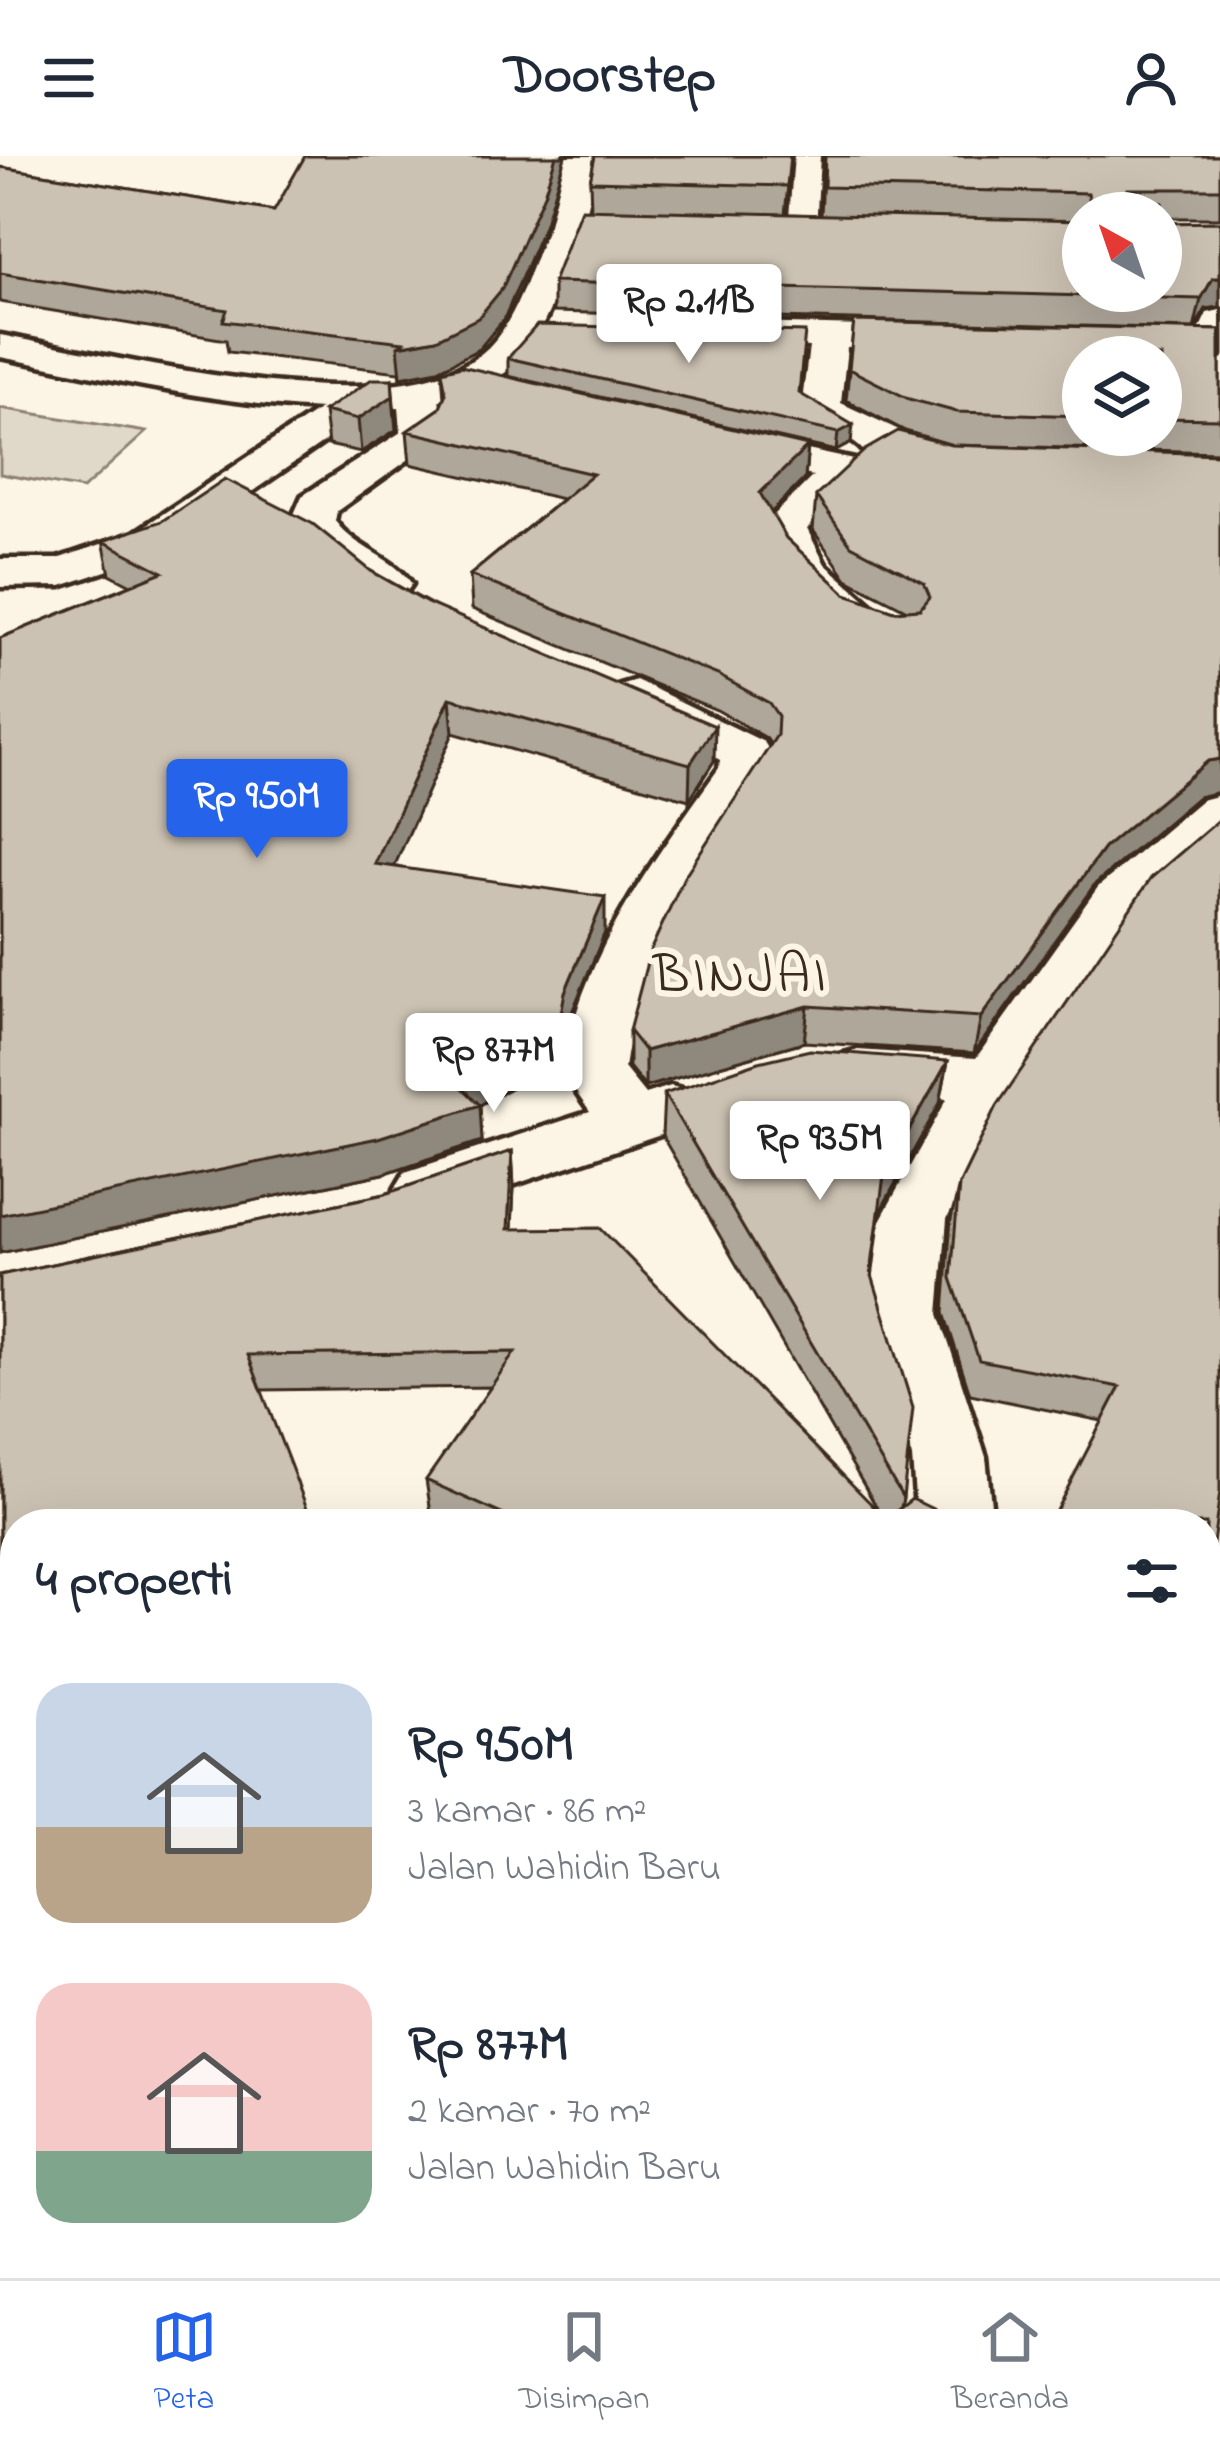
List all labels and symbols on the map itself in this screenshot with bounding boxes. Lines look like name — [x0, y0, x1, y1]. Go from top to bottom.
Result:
north arrow — [1062, 192, 1182, 312]
pin: Rp 2.11B — [565, 264, 813, 366]
pin: Rp 950M — [146, 759, 368, 861]
district label: BINJAI — [651, 939, 829, 1017]
pin: Rp 877M — [383, 1013, 605, 1115]
pin: Rp 935M — [709, 1101, 931, 1203]

